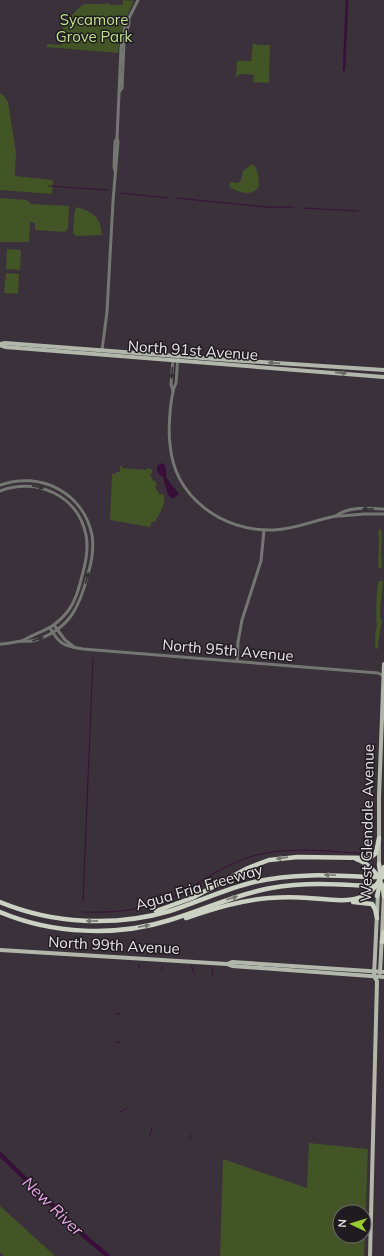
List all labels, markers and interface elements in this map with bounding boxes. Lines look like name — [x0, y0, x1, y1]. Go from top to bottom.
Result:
park label: Sycamore Grove Park — [56, 10, 132, 46]
street label: North 91st Avenue — [127, 336, 259, 364]
one-way arrow — [268, 359, 280, 366]
one-way arrow — [168, 367, 175, 379]
one-way arrow — [335, 370, 347, 377]
one-way arrow — [32, 485, 44, 491]
one-way arrow — [362, 505, 374, 512]
one-way arrow — [84, 572, 90, 584]
street label: North 95th Avenue — [162, 635, 294, 665]
one-way arrow — [32, 636, 44, 642]
street label: West Glendale Avenue — [356, 744, 378, 902]
one-way arrow — [276, 855, 289, 861]
street label: Agua Fria Freeway — [133, 860, 265, 914]
one-way arrow — [324, 871, 336, 878]
one-way arrow — [226, 895, 238, 901]
one-way arrow — [85, 918, 98, 924]
one-way arrow — [138, 923, 150, 929]
street label: North 99th Avenue — [48, 932, 180, 958]
water label: New River — [19, 1172, 88, 1241]
north arrow — [332, 1204, 372, 1244]
text: N — [335, 1219, 349, 1228]

